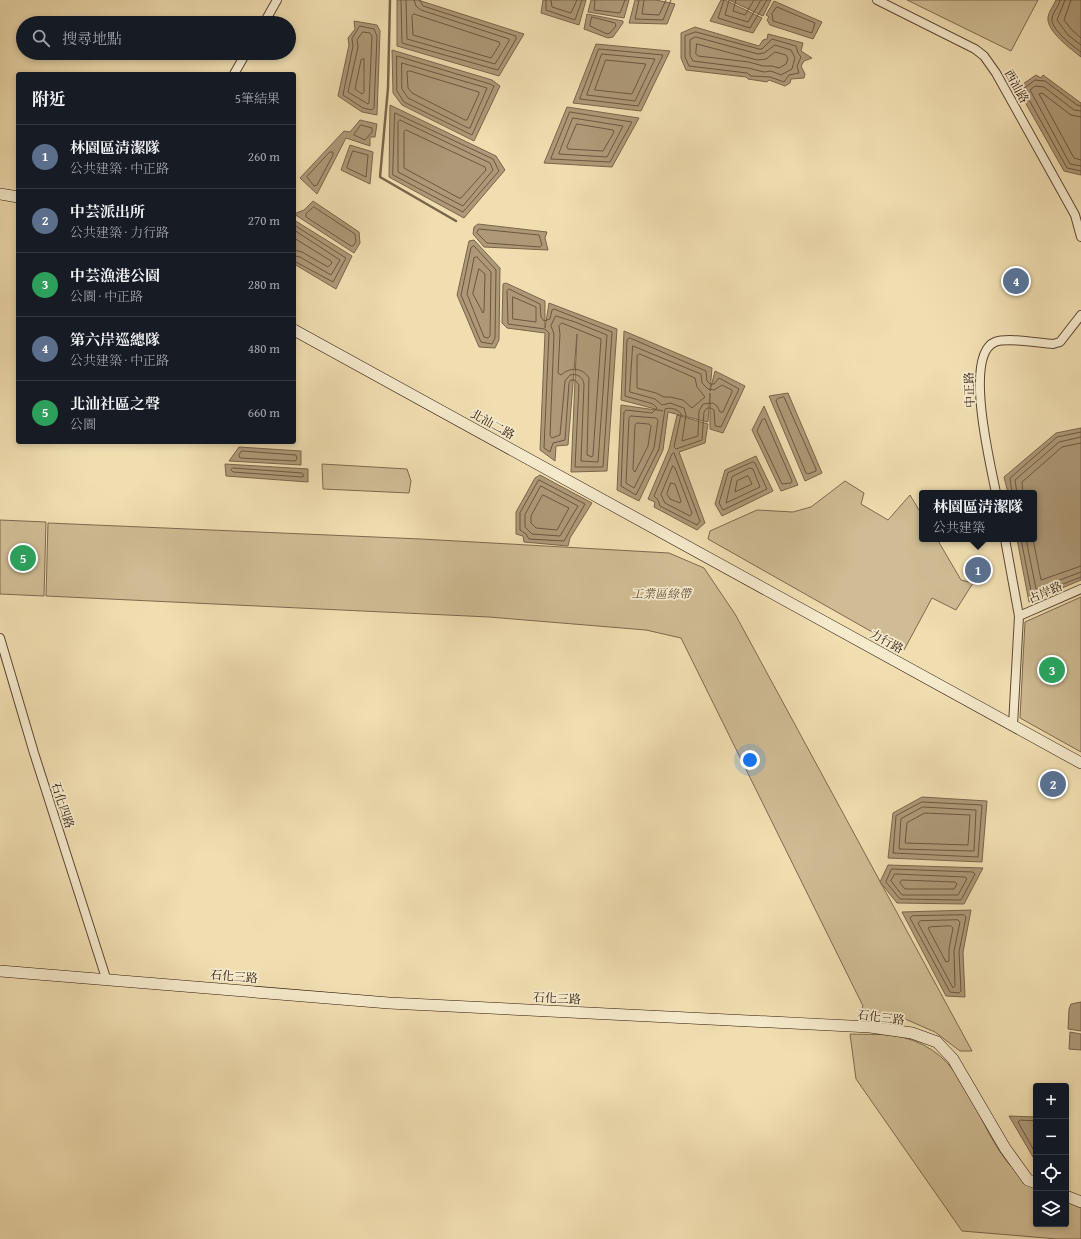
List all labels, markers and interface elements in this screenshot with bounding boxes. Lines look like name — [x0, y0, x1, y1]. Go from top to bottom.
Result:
search box — [16, 16, 296, 60]
icon: search — [30, 27, 52, 49]
text: 搜尋地點 — [62, 28, 122, 49]
street label: 西汕路 — [1001, 66, 1033, 106]
text: 附近 — [32, 86, 66, 111]
text: 5筆結果 — [235, 89, 280, 108]
text: 林園區清潔隊 — [70, 137, 160, 158]
text: 1 — [42, 147, 48, 166]
text: 260 m — [248, 147, 280, 166]
text: 公共建築 · 中正路 — [70, 159, 169, 178]
text: 中芸派出所 — [70, 201, 145, 222]
text: 2 — [42, 211, 48, 230]
text: 270 m — [248, 211, 280, 230]
text: 公共建築 · 力行路 — [70, 223, 169, 242]
text: 中芸漁港公園 — [70, 265, 160, 286]
pin: 4 — [1003, 266, 1029, 296]
text: 3 — [42, 275, 48, 294]
text: 280 m — [248, 275, 280, 294]
text: 公園 · 中正路 — [70, 287, 143, 306]
text: 第六岸巡總隊 — [70, 329, 160, 350]
text: 4 — [42, 339, 48, 358]
text: 480 m — [248, 339, 280, 358]
text: 公共建築 · 中正路 — [70, 351, 169, 370]
street label: 中正路 — [960, 372, 978, 408]
text: 北汕社區之聲 — [70, 393, 160, 414]
text: 5 — [42, 403, 48, 422]
text: 660 m — [248, 403, 280, 422]
street label: 北汕二路 — [468, 405, 518, 443]
text: 公園 — [70, 415, 96, 434]
popup — [919, 490, 1037, 542]
text: 林園區清潔隊 — [933, 496, 1023, 517]
text: 公共建築 — [933, 518, 985, 537]
pin: 5 — [10, 543, 36, 573]
pin: 1 — [965, 555, 991, 585]
street label: 占岸路 — [1025, 577, 1065, 607]
park label: 工業區綠帶 — [631, 585, 693, 602]
street label: 力行路 — [867, 625, 907, 657]
pin: 3 — [1039, 655, 1065, 685]
your location — [740, 750, 760, 770]
pin: 2 — [1040, 769, 1066, 799]
street label: 石化四路 — [47, 780, 79, 830]
street label: 石化三路 — [209, 965, 259, 987]
street label: 石化三路 — [533, 988, 581, 1008]
street label: 石化三路 — [856, 1006, 906, 1028]
map controls — [1033, 1083, 1069, 1227]
button: + — [1033, 1083, 1069, 1119]
button: − — [1033, 1119, 1069, 1155]
button: locate — [1033, 1155, 1069, 1191]
button: layers — [1033, 1191, 1069, 1227]

